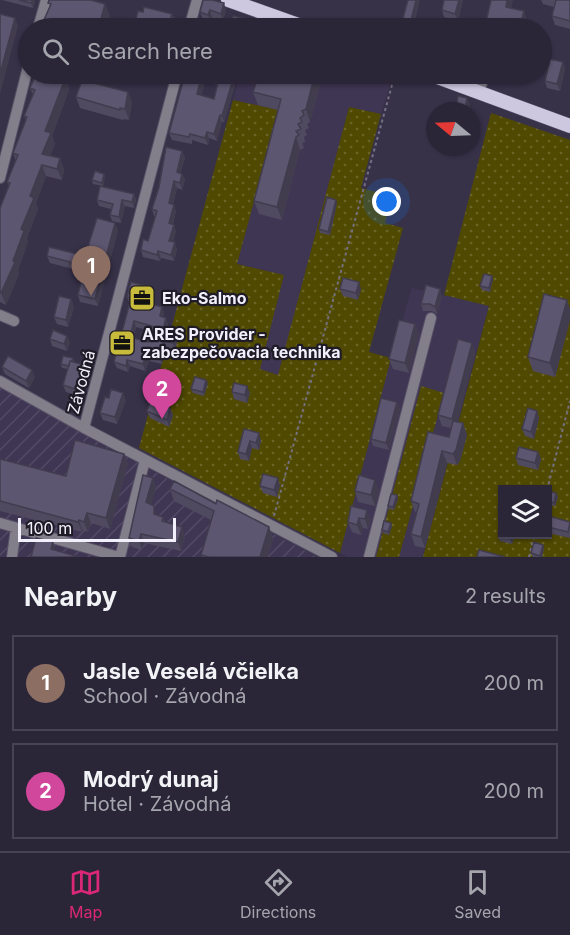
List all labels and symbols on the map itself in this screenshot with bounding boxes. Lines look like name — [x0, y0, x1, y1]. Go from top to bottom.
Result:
north arrow — [426, 102, 480, 156]
your location — [372, 187, 401, 216]
pin: 1 — [72, 246, 110, 296]
office icon: Eko-Salmo — [127, 283, 157, 313]
place label: Eko-Salmo — [162, 288, 247, 308]
place label: ARES Provider - zabezpečovacia technika — [142, 324, 341, 362]
office icon: ARES Provider - zabezpečovacia technika — [107, 328, 137, 358]
street label: Závodná — [63, 348, 99, 416]
pin: 2 — [142, 370, 182, 419]
scale bar — [18, 515, 176, 542]

